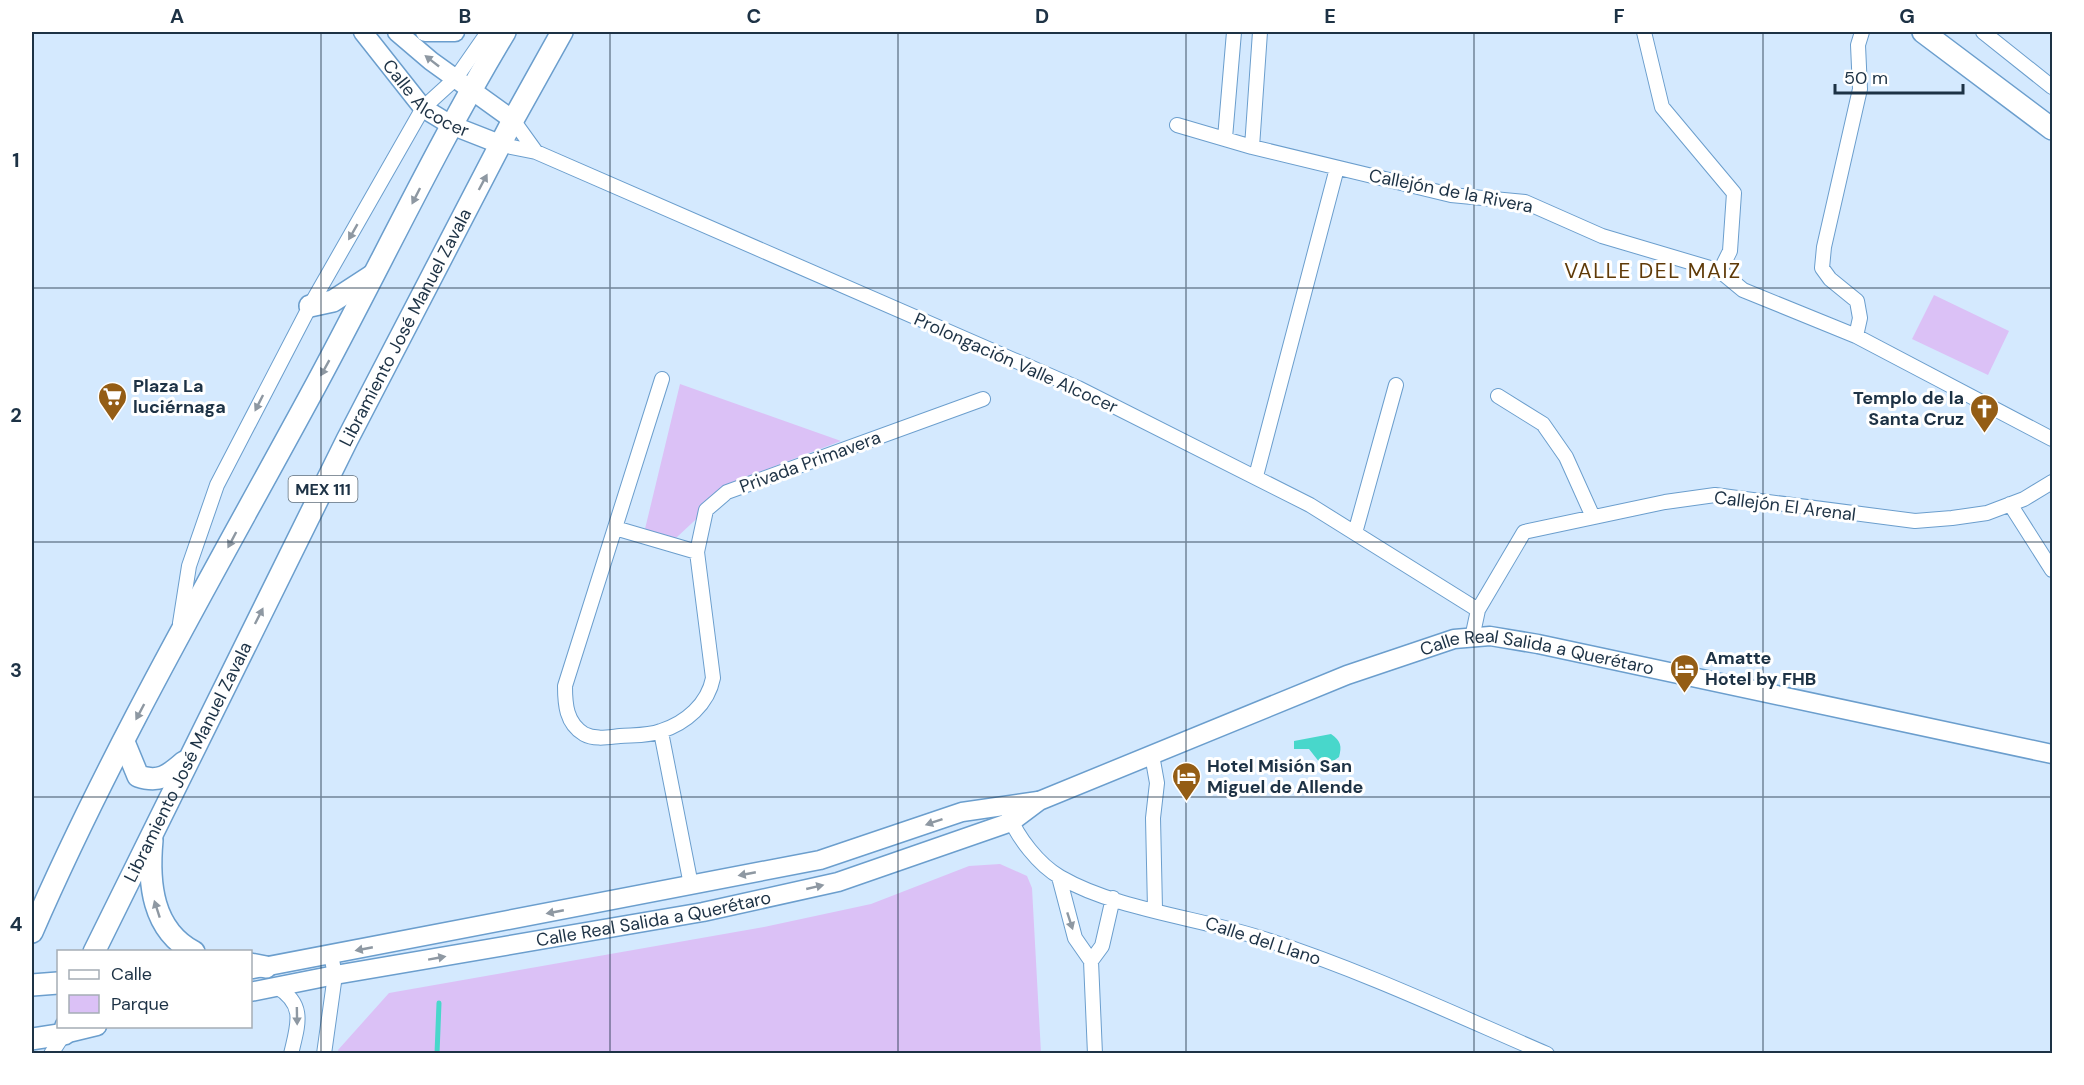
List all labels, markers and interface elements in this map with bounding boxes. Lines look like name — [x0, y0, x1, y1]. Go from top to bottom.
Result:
text: A — [170, 3, 184, 29]
text: B — [459, 3, 471, 29]
text: C — [747, 3, 761, 29]
text: D — [1035, 3, 1049, 29]
text: E — [1324, 3, 1336, 29]
text: F — [1613, 3, 1625, 29]
text: G — [1899, 3, 1915, 29]
street label: Calle Alcocer — [377, 54, 473, 143]
one-way arrow — [424, 55, 440, 67]
scale bar — [1835, 57, 1962, 95]
text: 50 m — [1844, 66, 1888, 90]
text: 1 — [12, 147, 20, 173]
street label: Callejón de la Rivera — [1367, 163, 1535, 219]
one-way arrow — [478, 173, 488, 190]
one-way arrow — [411, 187, 420, 204]
street label: Libramiento José Manuel Zavala — [334, 204, 477, 450]
one-way arrow — [347, 224, 358, 240]
district label: VALLE DEL MAIZ — [1564, 257, 1742, 285]
street label: Prolongación Valle Alcocer — [910, 307, 1122, 419]
one-way arrow — [320, 360, 330, 377]
place label: Plaza La luciérnaga — [133, 374, 226, 419]
supermarket icon: Plaza La luciérnaga — [96, 380, 128, 422]
place label: Templo de la Santa Cruz — [1853, 386, 1964, 431]
church icon: Templo de la Santa Cruz — [1969, 392, 2001, 434]
one-way arrow — [254, 395, 264, 412]
text: 2 — [10, 402, 22, 428]
street label: Privada Primavera — [736, 425, 884, 499]
road number: MEX 111 — [288, 476, 358, 502]
street label: Callejón El Arenal — [1713, 485, 1857, 527]
one-way arrow — [227, 531, 237, 548]
one-way arrow — [255, 608, 264, 625]
street label: Calle Real Salida a Querétaro — [1417, 624, 1656, 680]
street label: Libramiento José Manuel Zavala — [118, 638, 257, 886]
place label: Amatte Hotel by FHB — [1705, 646, 1816, 691]
hotel icon: Amatte Hotel by FHB — [1668, 652, 1700, 694]
text: 3 — [10, 657, 22, 683]
one-way arrow — [135, 703, 145, 720]
place label: Hotel Misión San Miguel de Allende — [1207, 754, 1364, 799]
hotel icon: Hotel Misión San Miguel de Allende — [1170, 760, 1202, 802]
one-way arrow — [925, 817, 943, 827]
one-way arrow — [737, 870, 756, 879]
one-way arrow — [806, 882, 824, 892]
street label: Calle Real Salida a Querétaro — [534, 885, 773, 952]
one-way arrow — [152, 900, 162, 918]
one-way arrow — [546, 908, 565, 917]
text: 4 — [10, 911, 23, 937]
street label: Calle del Llano — [1202, 911, 1324, 971]
one-way arrow — [1065, 912, 1075, 930]
one-way arrow — [354, 945, 373, 954]
legend — [57, 950, 252, 1028]
one-way arrow — [428, 953, 447, 962]
text: Calle — [111, 962, 152, 986]
text: Parque — [111, 992, 169, 1016]
one-way arrow — [292, 1006, 302, 1025]

